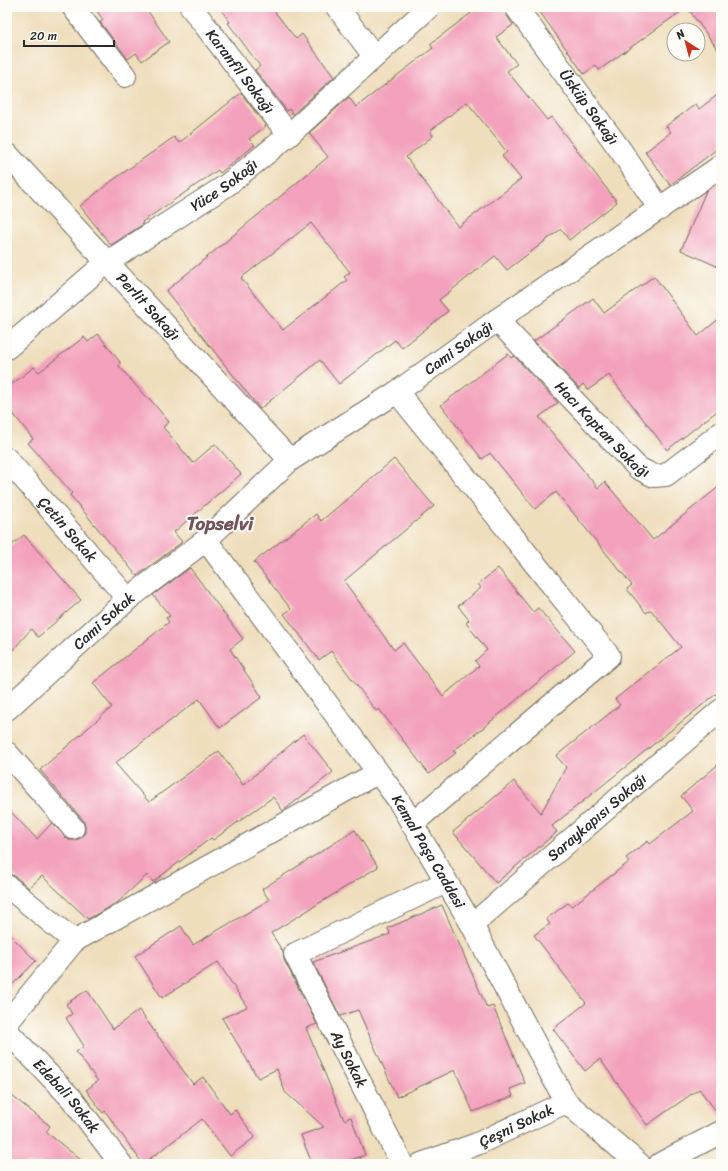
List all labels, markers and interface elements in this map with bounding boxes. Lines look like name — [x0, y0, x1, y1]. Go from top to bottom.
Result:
scale bar — [24, 22, 114, 48]
north arrow — [666, 22, 706, 62]
street label: Karanfil Sokağı — [199, 23, 282, 120]
text: N — [671, 24, 689, 45]
text: 20 m — [30, 25, 57, 47]
street label: Üsküp Sokağı — [552, 64, 626, 151]
street label: Yüce Sokağı — [185, 152, 264, 218]
street label: Perlit Sokağı — [110, 267, 187, 347]
street label: Cami Sokağı — [418, 314, 499, 382]
street label: Hacı Kaptan Sokağı — [548, 375, 654, 485]
street label: Çetin Sokak — [32, 491, 105, 569]
district label: Topselvi — [187, 507, 254, 540]
street label: Cami Sokak — [67, 585, 141, 656]
street label: Saraykapısı Sokağı — [541, 766, 653, 868]
street label: Kemal Paşa Caddesi — [385, 789, 473, 914]
street label: Ay Sokak — [323, 1025, 375, 1093]
street label: Edebali Sokak — [27, 1052, 107, 1139]
street label: Çeşni Sokak — [474, 1096, 558, 1154]

